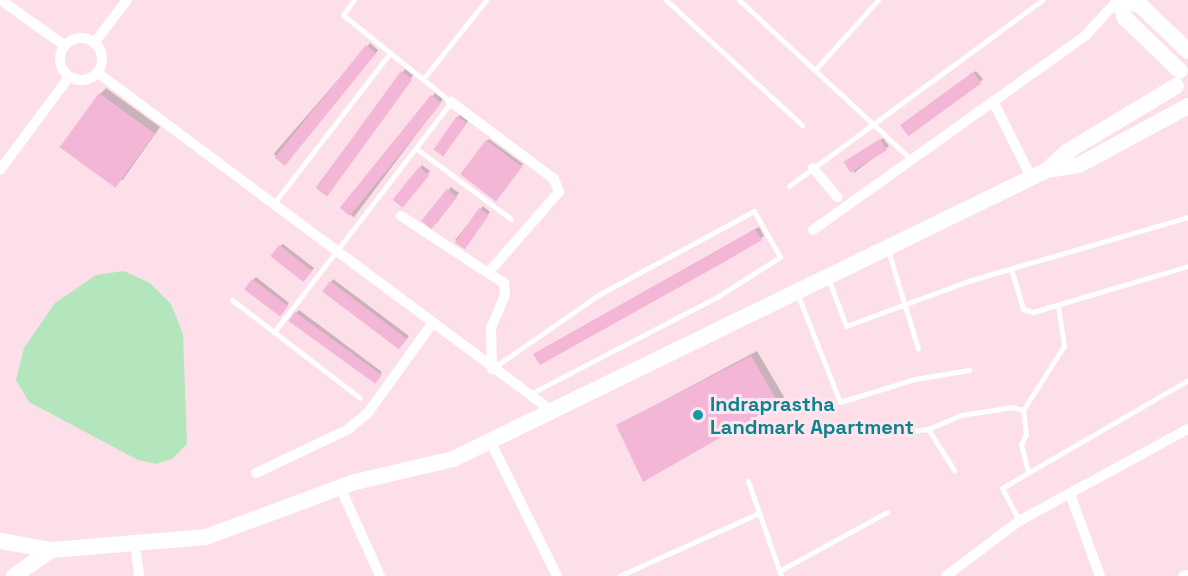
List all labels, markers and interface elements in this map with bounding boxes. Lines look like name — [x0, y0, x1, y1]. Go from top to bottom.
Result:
place label: Indraprastha Landmark Apartment — [710, 392, 914, 439]
marker: Indraprastha Landmark Apartment — [691, 408, 705, 422]

